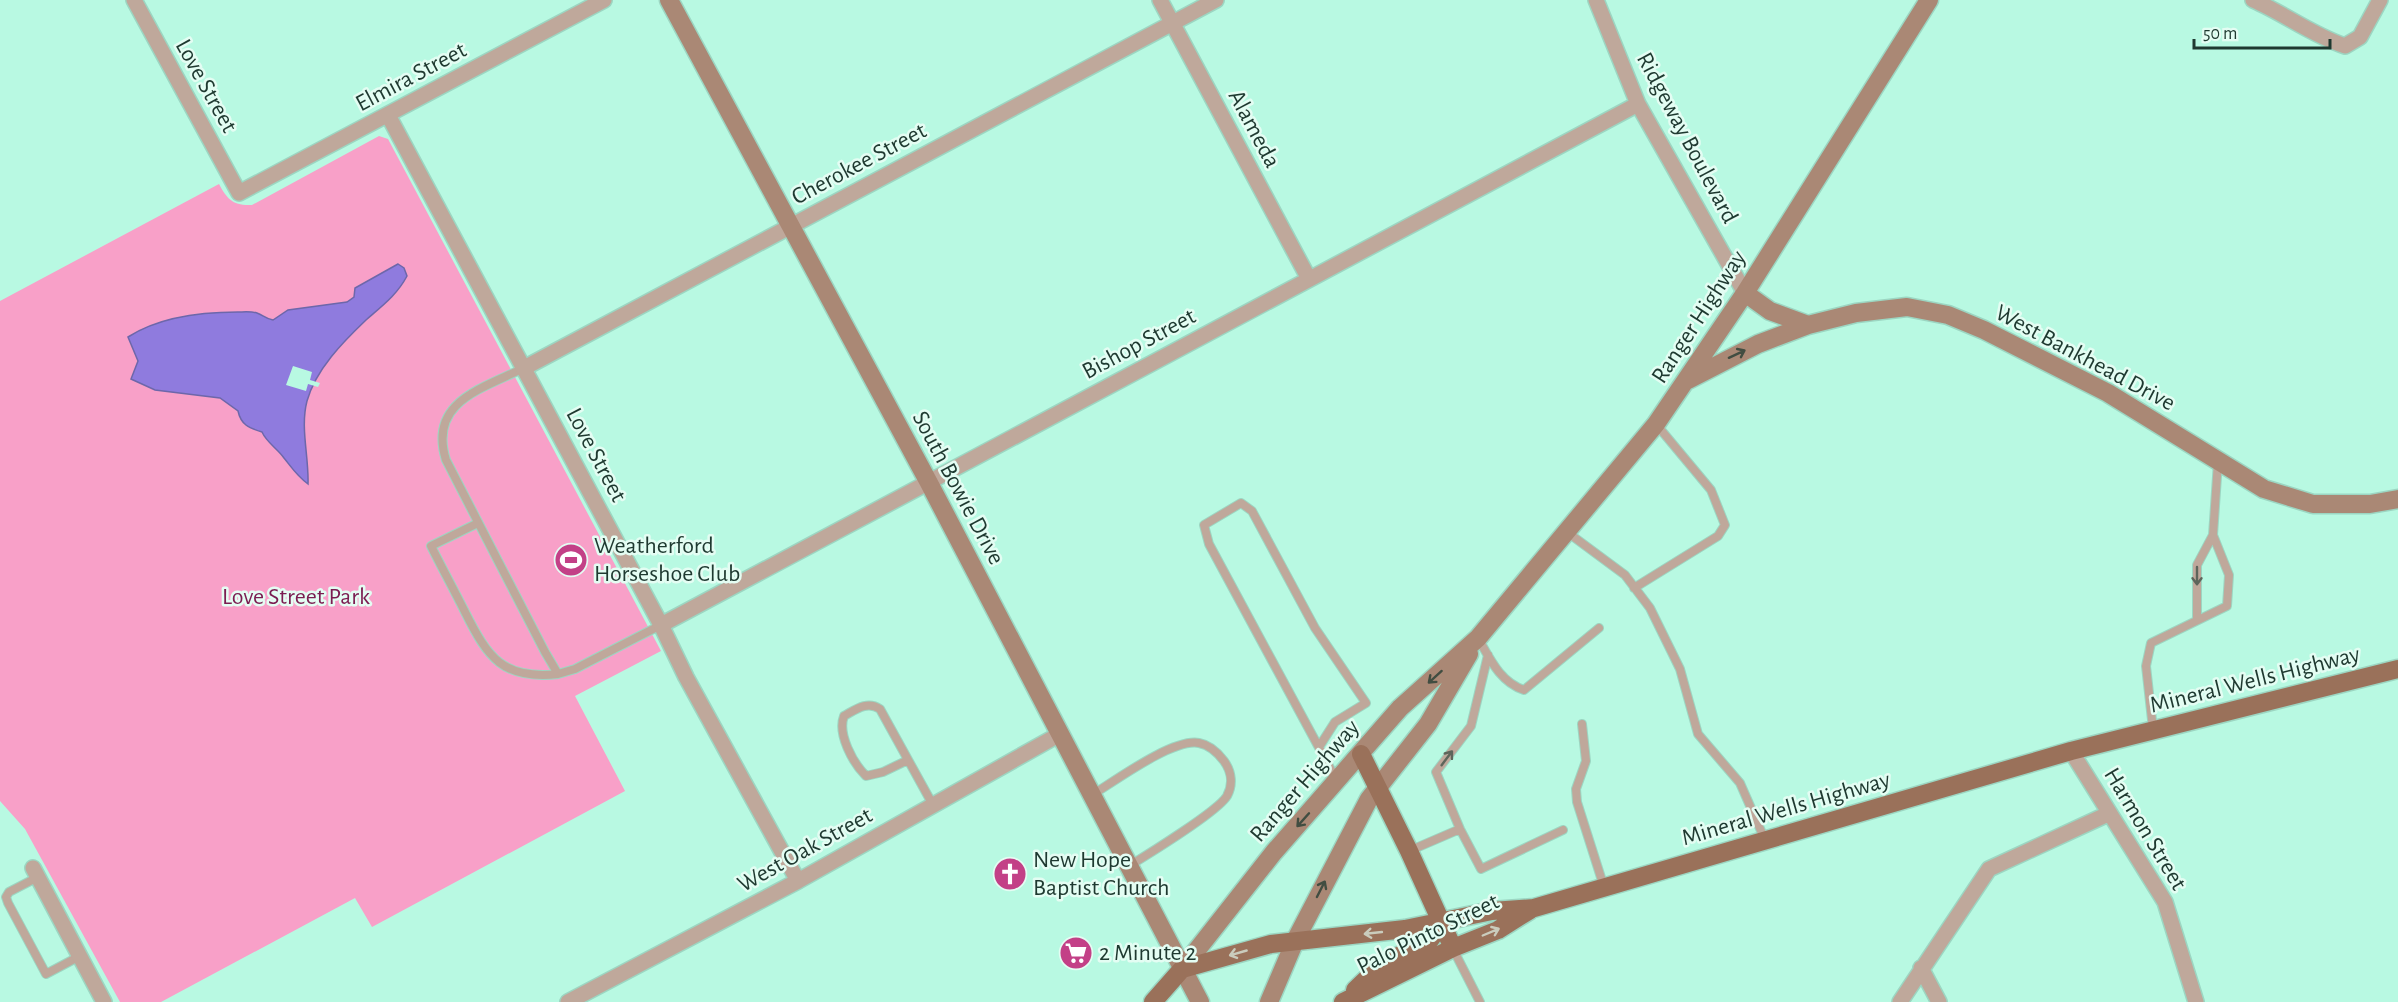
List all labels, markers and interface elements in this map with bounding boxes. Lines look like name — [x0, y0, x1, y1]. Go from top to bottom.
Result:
scale bar — [2194, 12, 2330, 50]
text: 50 m — [2203, 25, 2237, 43]
street label: Love Street — [171, 35, 241, 137]
street label: Elmira Street — [352, 38, 471, 116]
street label: Ridgeway Boulevard — [1632, 49, 1742, 227]
street label: Alameda — [1224, 86, 1284, 172]
street label: Cherokee Street — [788, 118, 931, 209]
street label: Ranger Highway — [1647, 246, 1751, 388]
street label: West Bankhead Drive — [1991, 300, 2179, 416]
street label: Bishop Street — [1078, 304, 1200, 384]
one-way arrow — [1728, 347, 1746, 359]
street label: Love Street — [561, 404, 631, 506]
street label: South Bowie Drive — [907, 407, 1009, 569]
place label: Weatherford Horseshoe Club — [594, 534, 740, 586]
sports icon: Weatherford Horseshoe Club — [553, 542, 589, 578]
one-way arrow — [2191, 565, 2203, 585]
park label: Love Street Park — [222, 585, 370, 609]
street label: Mineral Wells Highway — [2148, 642, 2362, 718]
one-way arrow — [1428, 670, 1443, 684]
street label: Ranger Highway — [1246, 715, 1364, 847]
one-way arrow — [1440, 750, 1453, 766]
street label: Harmon Street — [2099, 764, 2191, 895]
street label: Mineral Wells Highway — [1679, 768, 1893, 850]
street label: West Oak Street — [734, 803, 877, 897]
one-way arrow — [1296, 812, 1310, 827]
place label: New Hope Baptist Church — [1033, 848, 1170, 900]
church icon: New Hope Baptist Church — [992, 856, 1028, 892]
one-way arrow — [1316, 880, 1328, 898]
street label: Palo Pinto Street — [1353, 889, 1503, 979]
one-way arrow — [1481, 926, 1500, 937]
one-way arrow — [1363, 928, 1383, 939]
supermarket icon: 2 Minute 2 — [1058, 935, 1094, 971]
place label: 2 Minute 2 — [1099, 941, 1197, 965]
one-way arrow — [1229, 948, 1248, 959]

